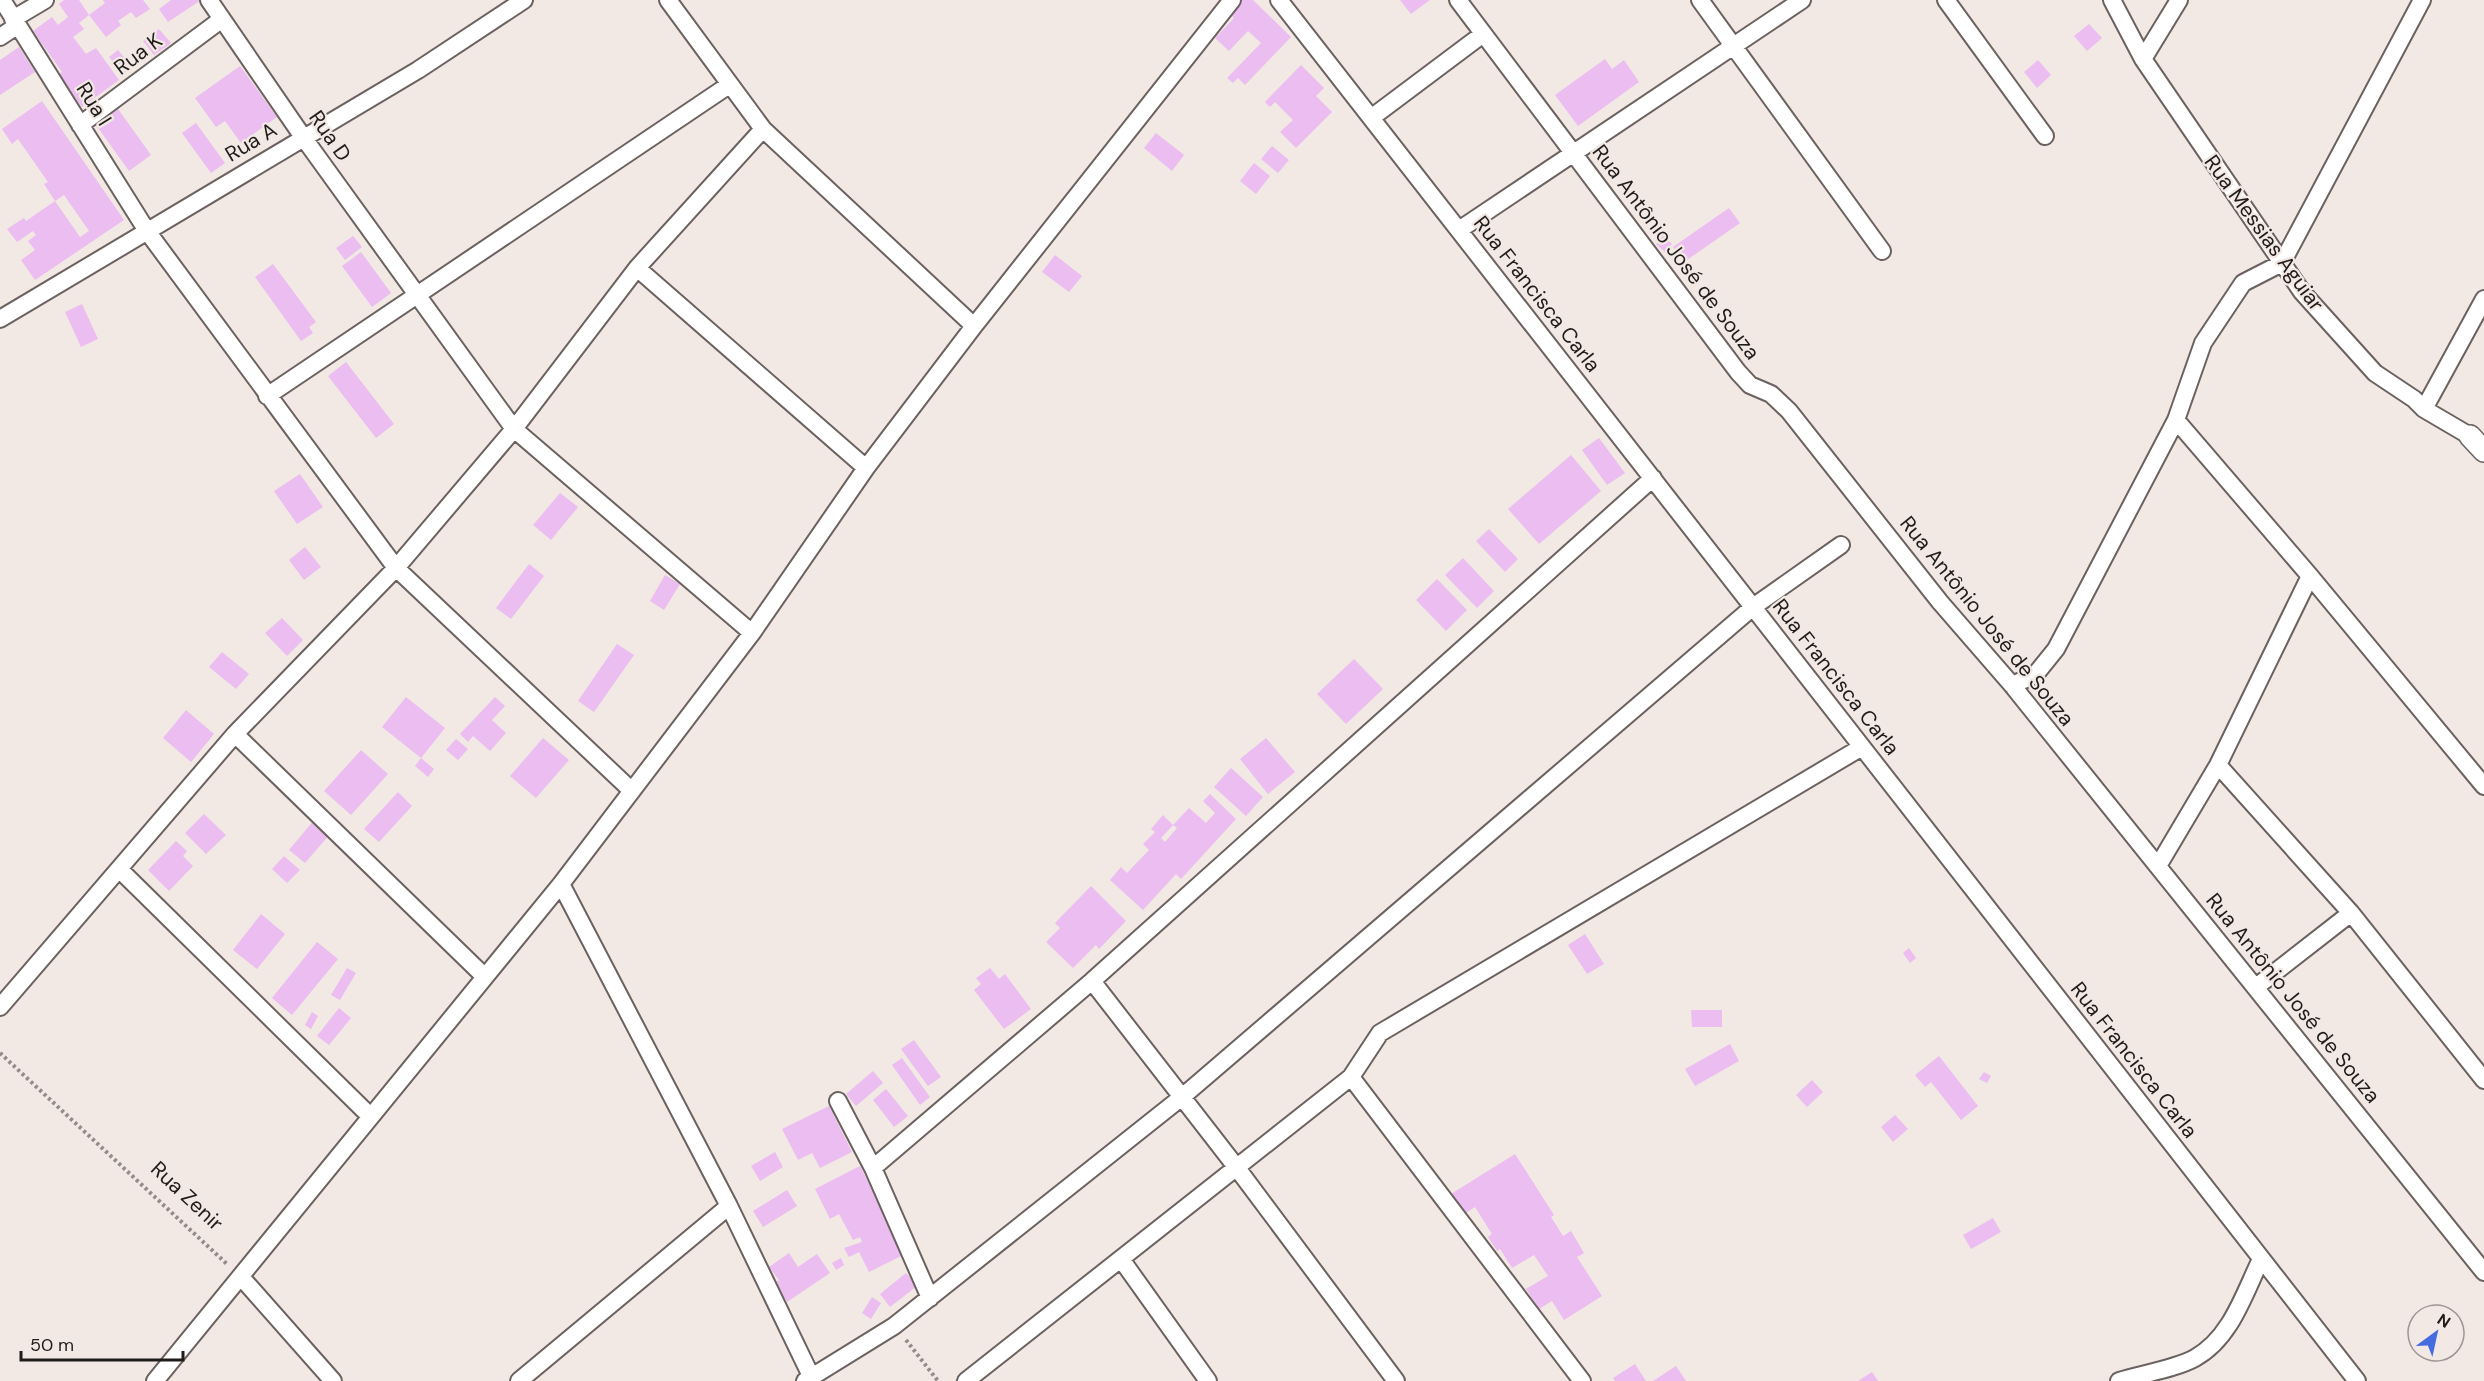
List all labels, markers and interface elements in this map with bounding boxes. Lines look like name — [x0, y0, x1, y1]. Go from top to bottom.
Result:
street label: Rua K — [108, 27, 168, 81]
street label: Rua I — [70, 77, 118, 131]
street label: Rua D — [302, 105, 358, 167]
street label: Rua A — [220, 116, 282, 168]
street label: Rua Antônio José de Souza — [1586, 139, 1766, 365]
street label: Rua Messias Aguiar — [2198, 149, 2330, 317]
street label: Rua Francisca Carla — [1467, 210, 1607, 378]
street label: Rua Antônio José de Souza — [1894, 510, 2080, 732]
street label: Rua Francisca Carla — [1766, 593, 1906, 761]
street label: Rua Antônio José de Souza — [2200, 887, 2386, 1109]
street label: Rua Francisca Carla — [2064, 976, 2204, 1144]
street label: Rua Zenir — [145, 1155, 230, 1237]
north arrow — [2406, 1303, 2466, 1363]
text: N — [2433, 1309, 2455, 1333]
scale bar — [21, 1324, 183, 1362]
text: 50 m — [30, 1333, 74, 1357]

